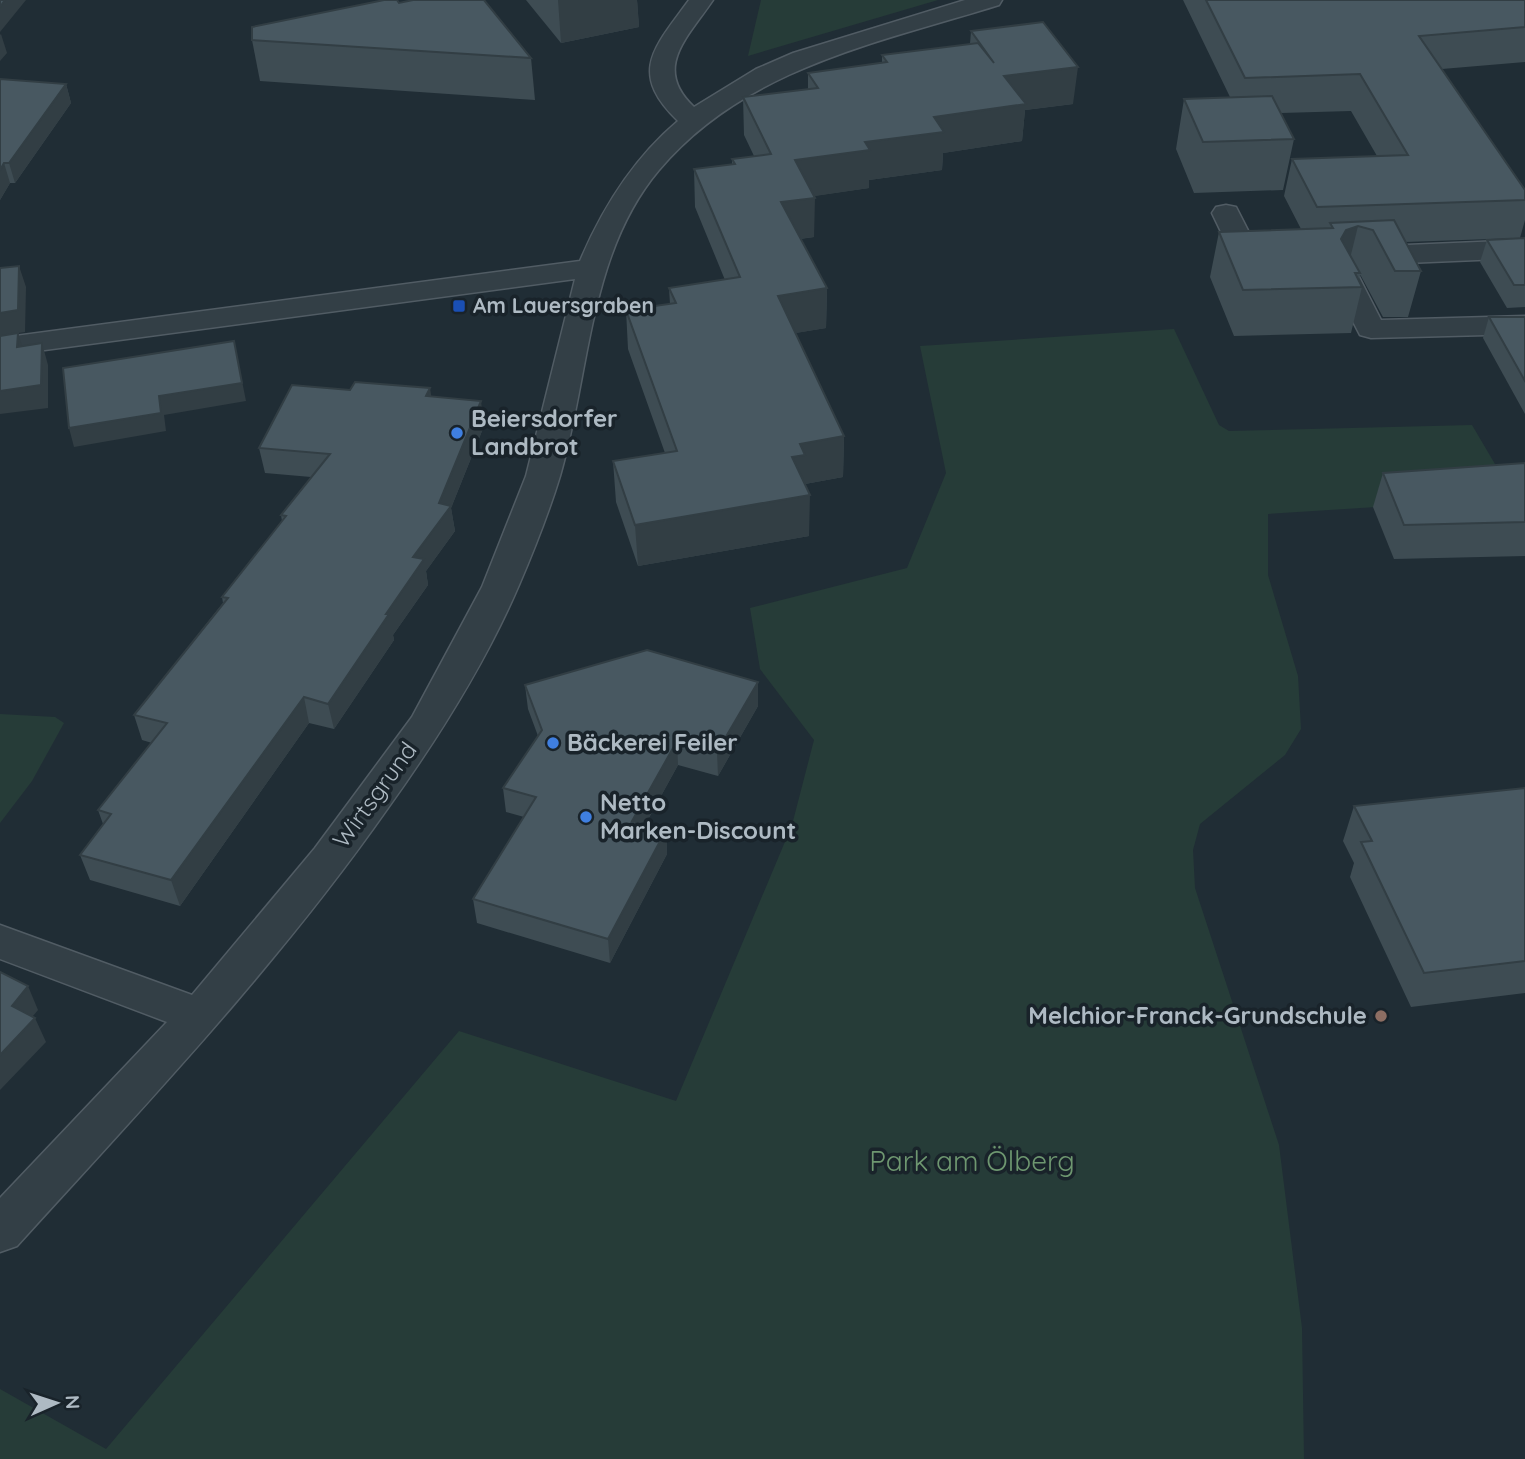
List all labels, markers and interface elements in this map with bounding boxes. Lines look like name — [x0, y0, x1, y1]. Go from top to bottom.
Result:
place label: Am Lauersgraben — [473, 292, 654, 318]
marker: Am Lauersgraben — [451, 298, 467, 314]
place label: Beiersdorfer Landbrot — [471, 403, 617, 461]
marker: Beiersdorfer Landbrot — [449, 425, 465, 441]
place label: Bäckerei Feiler — [567, 727, 738, 757]
marker: Bäckerei Feiler — [545, 735, 561, 751]
street label: Wirtsgrund — [326, 736, 423, 853]
place label: Netto Marken-Discount — [600, 787, 796, 845]
marker: Netto Marken-Discount — [578, 809, 594, 825]
place label: Melchior-Franck-Grundschule — [1028, 1000, 1367, 1030]
marker: Melchior-Franck-Grundschule — [1373, 1008, 1389, 1024]
park label: Park am Ölberg — [869, 1143, 1075, 1178]
north arrow — [21, 1368, 91, 1438]
text: N — [61, 1395, 85, 1410]

